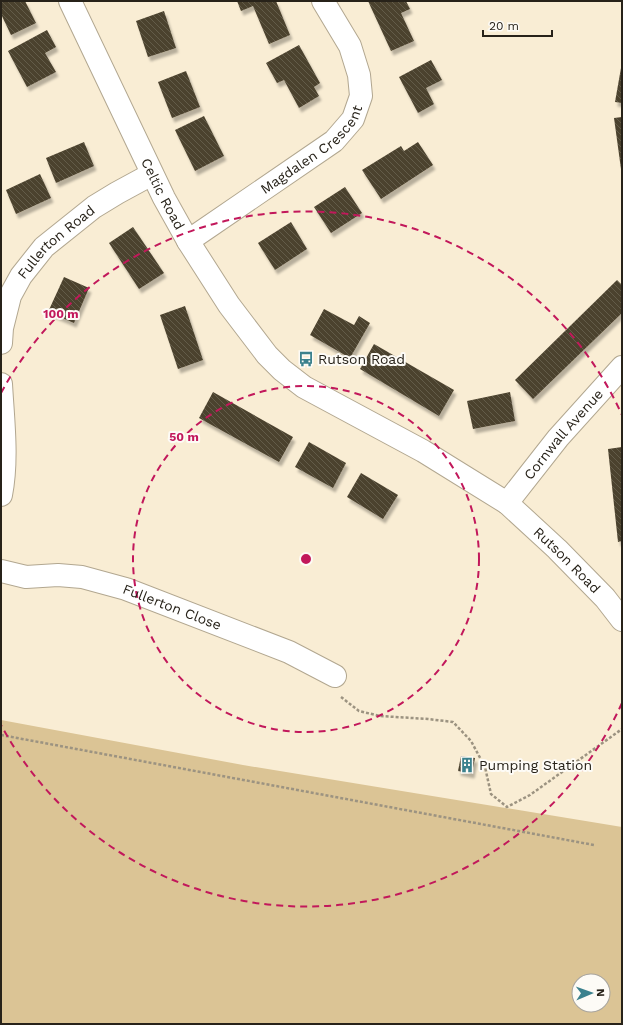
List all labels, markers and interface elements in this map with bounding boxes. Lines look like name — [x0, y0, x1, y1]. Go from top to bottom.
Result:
scale bar — [483, 12, 552, 38]
text: 20 m — [489, 19, 519, 33]
street label: Magdalen Crescent — [257, 103, 365, 197]
street label: Celtic Road — [138, 155, 188, 232]
street label: Fullerton Road — [14, 202, 98, 282]
text: 100 m — [43, 307, 79, 321]
bus stop icon: Rutson Road — [297, 350, 315, 368]
place label: Rutson Road — [318, 351, 405, 367]
street label: Cornwall Avenue — [521, 386, 606, 483]
text: 50 m — [169, 430, 199, 444]
street label: Rutson Road — [530, 524, 604, 596]
centre of rings — [299, 552, 313, 566]
street label: Fullerton Close — [121, 581, 224, 633]
building icon: Pumping Station — [458, 756, 476, 774]
place label: Pumping Station — [479, 757, 592, 773]
north arrow — [571, 973, 611, 1013]
text: N — [594, 988, 607, 997]

